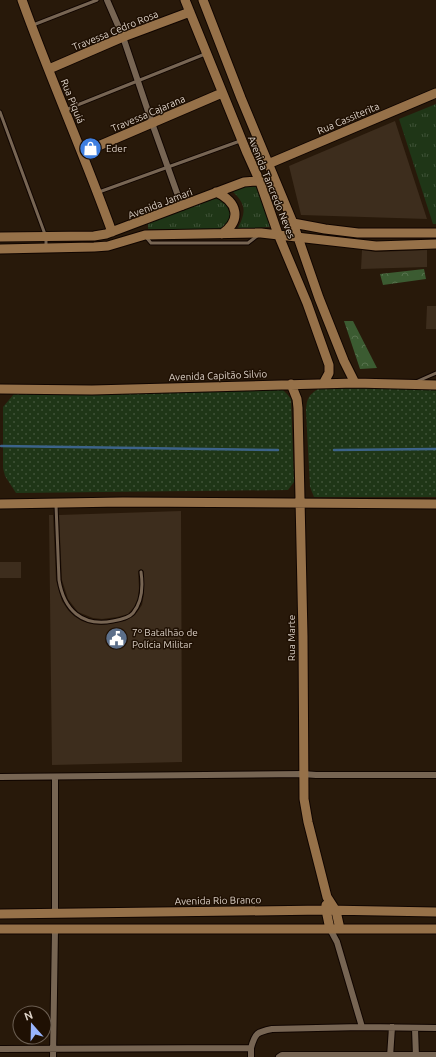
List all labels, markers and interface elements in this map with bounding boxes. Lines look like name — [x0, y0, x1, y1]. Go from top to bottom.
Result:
street label: Travessa Cedro Rosa — [71, 8, 160, 53]
street label: Rua Piquiá — [59, 77, 86, 125]
street label: Travessa Cajarana — [110, 93, 187, 134]
street label: Rua Cassiterita — [315, 100, 381, 137]
street label: Avenida Tancredo Neves — [246, 134, 297, 240]
shop icon: Eder — [77, 135, 103, 161]
place label: Eder — [106, 143, 127, 154]
street label: Avenida Jamari — [126, 186, 194, 221]
street label: Avenida Capitão Silvio — [169, 368, 268, 383]
street label: Rua Marte — [286, 615, 297, 661]
public building icon: 7º Batalhão de Polícia Militar — [103, 625, 129, 651]
place label: 7º Batalhão de Polícia Militar — [132, 627, 198, 650]
street label: Avenida Rio Branco — [175, 894, 261, 907]
north arrow — [12, 1005, 52, 1045]
text: N — [23, 1009, 34, 1023]

